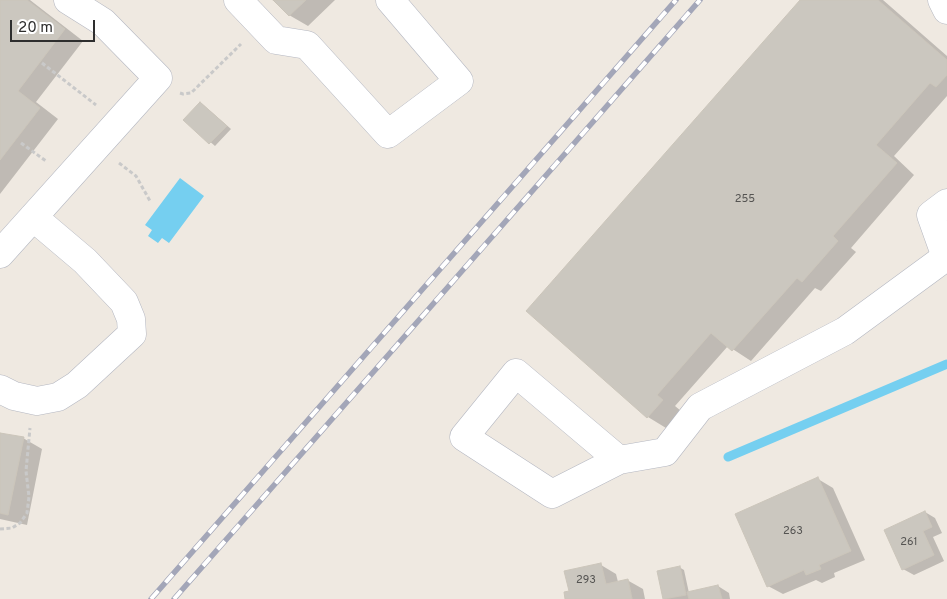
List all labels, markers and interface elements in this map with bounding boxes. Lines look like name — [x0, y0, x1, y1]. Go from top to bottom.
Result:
scale bar — [12, 10, 98, 42]
text: 20 m — [18, 19, 53, 38]
house number: 255 — [735, 193, 755, 207]
house number: 263 — [783, 525, 803, 539]
house number: 261 — [900, 536, 918, 550]
house number: 293 — [576, 574, 596, 588]

